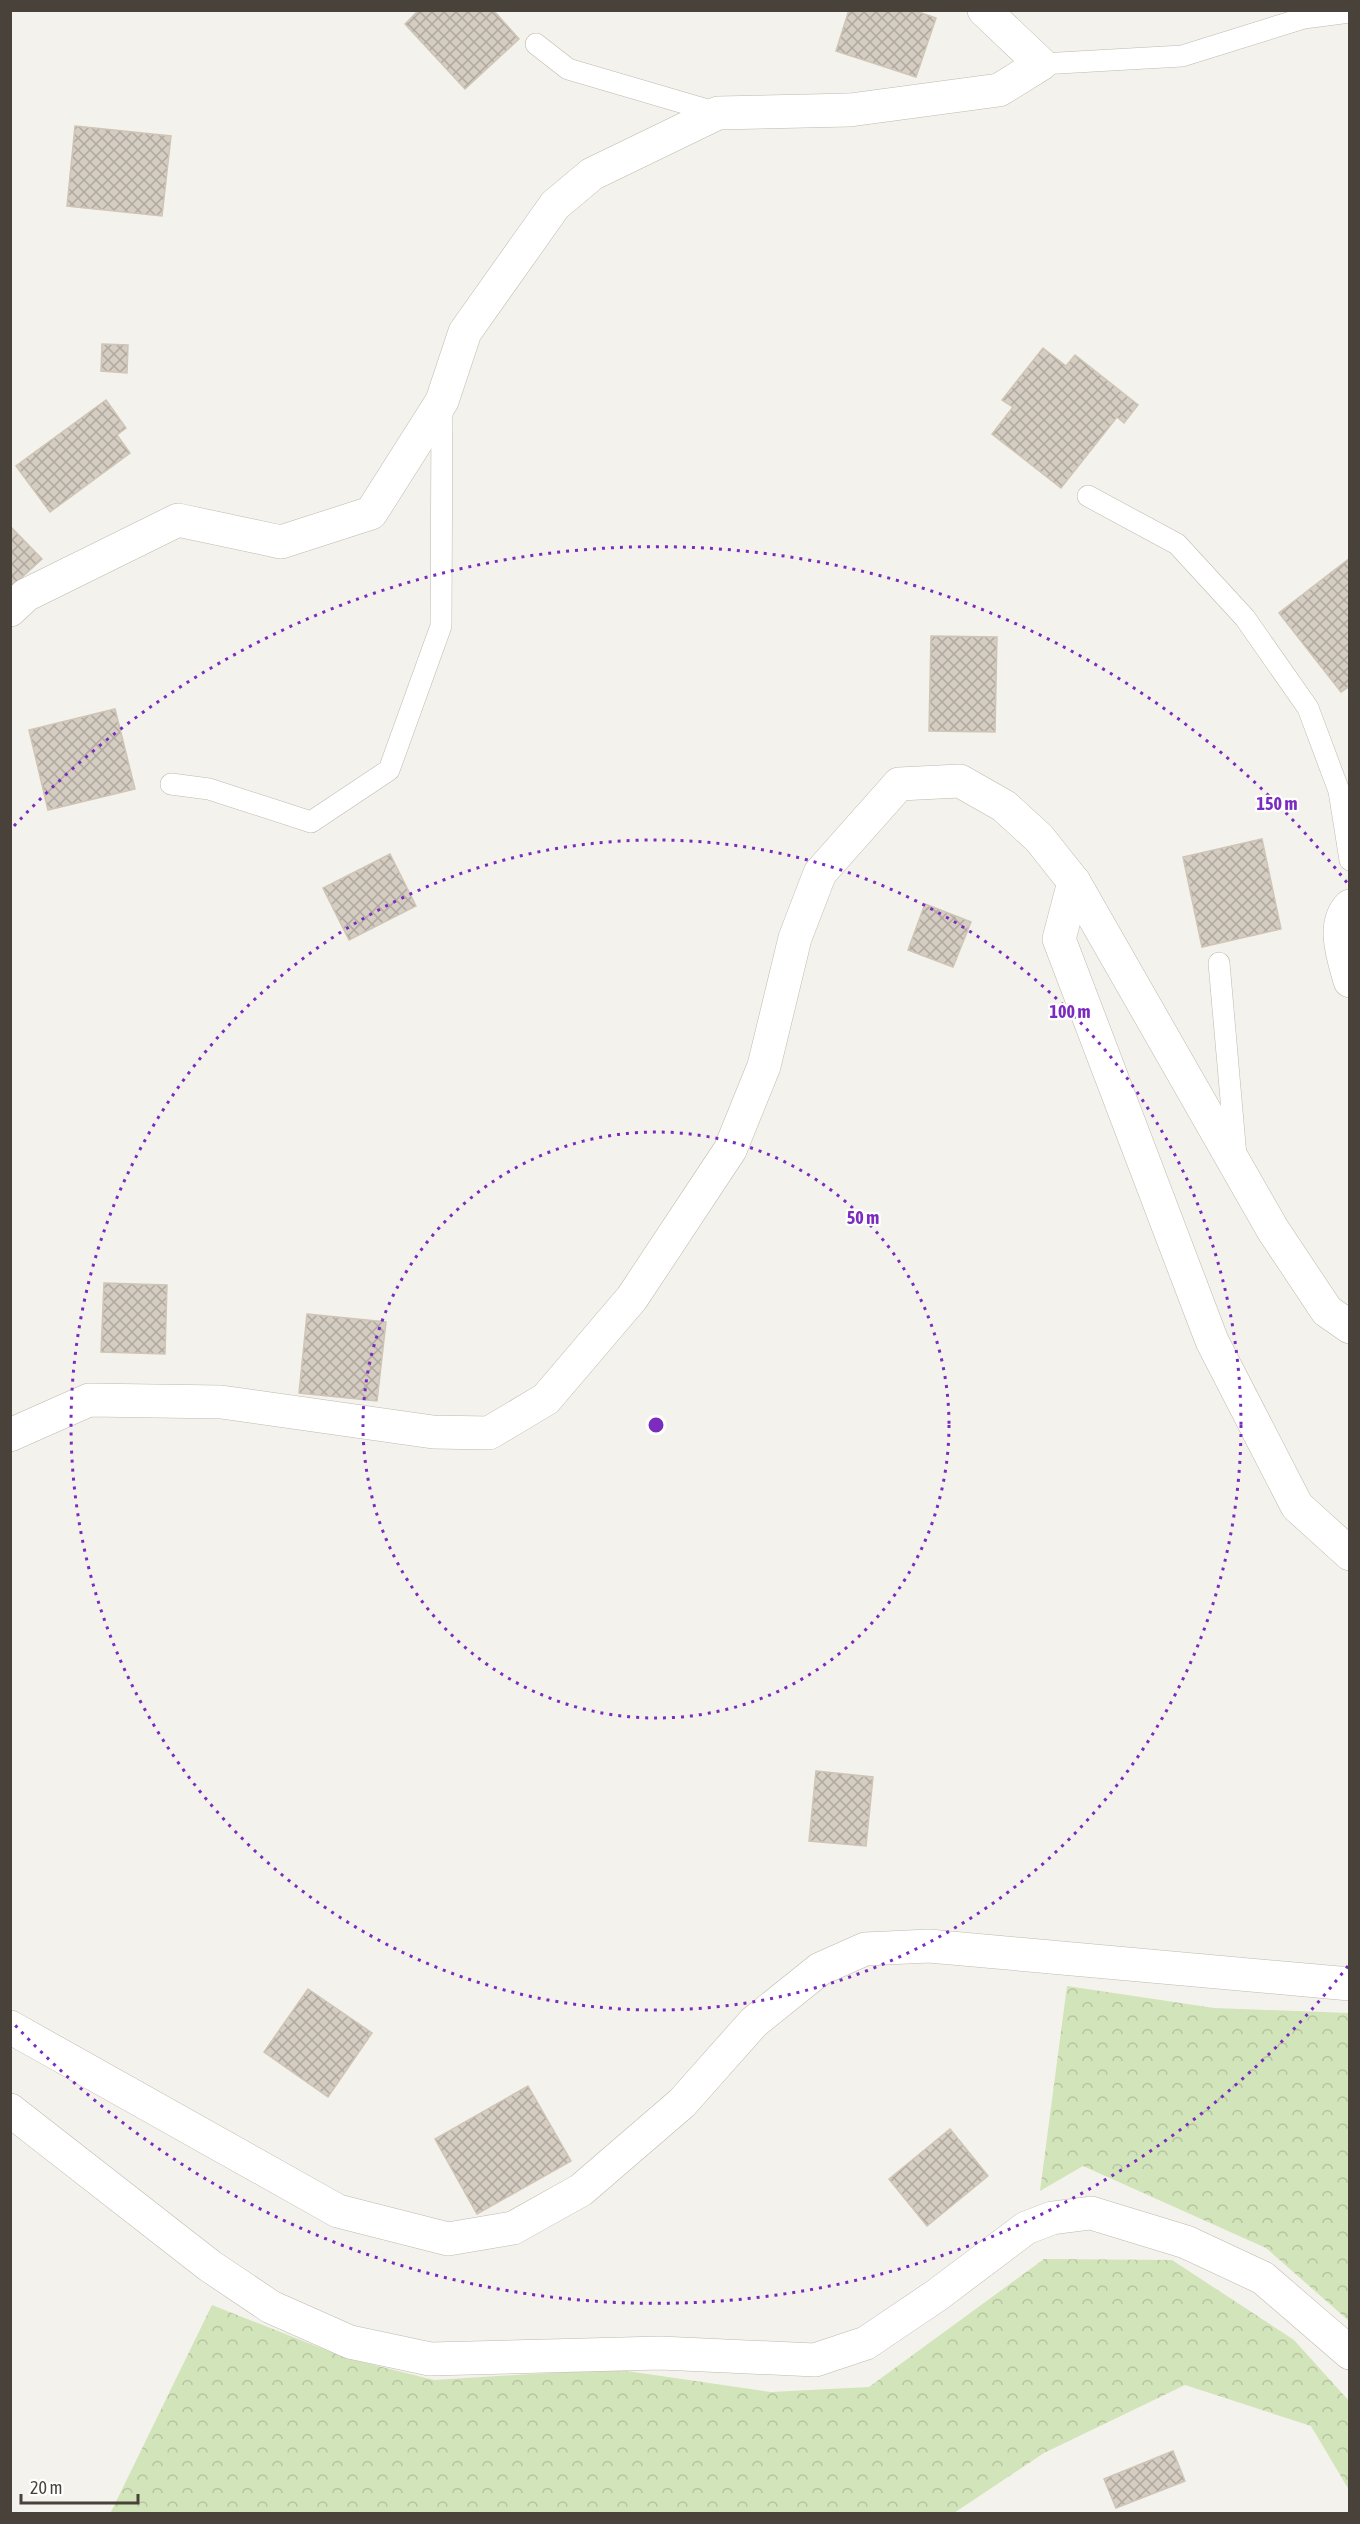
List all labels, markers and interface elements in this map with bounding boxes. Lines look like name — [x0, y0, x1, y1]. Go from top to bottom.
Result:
text: 150 m — [1257, 793, 1297, 814]
text: 100 m — [1050, 1001, 1090, 1022]
text: 50 m — [847, 1207, 879, 1228]
centre of rings — [646, 1415, 666, 1435]
scale bar — [21, 2467, 138, 2505]
text: 20 m — [30, 2477, 62, 2498]

